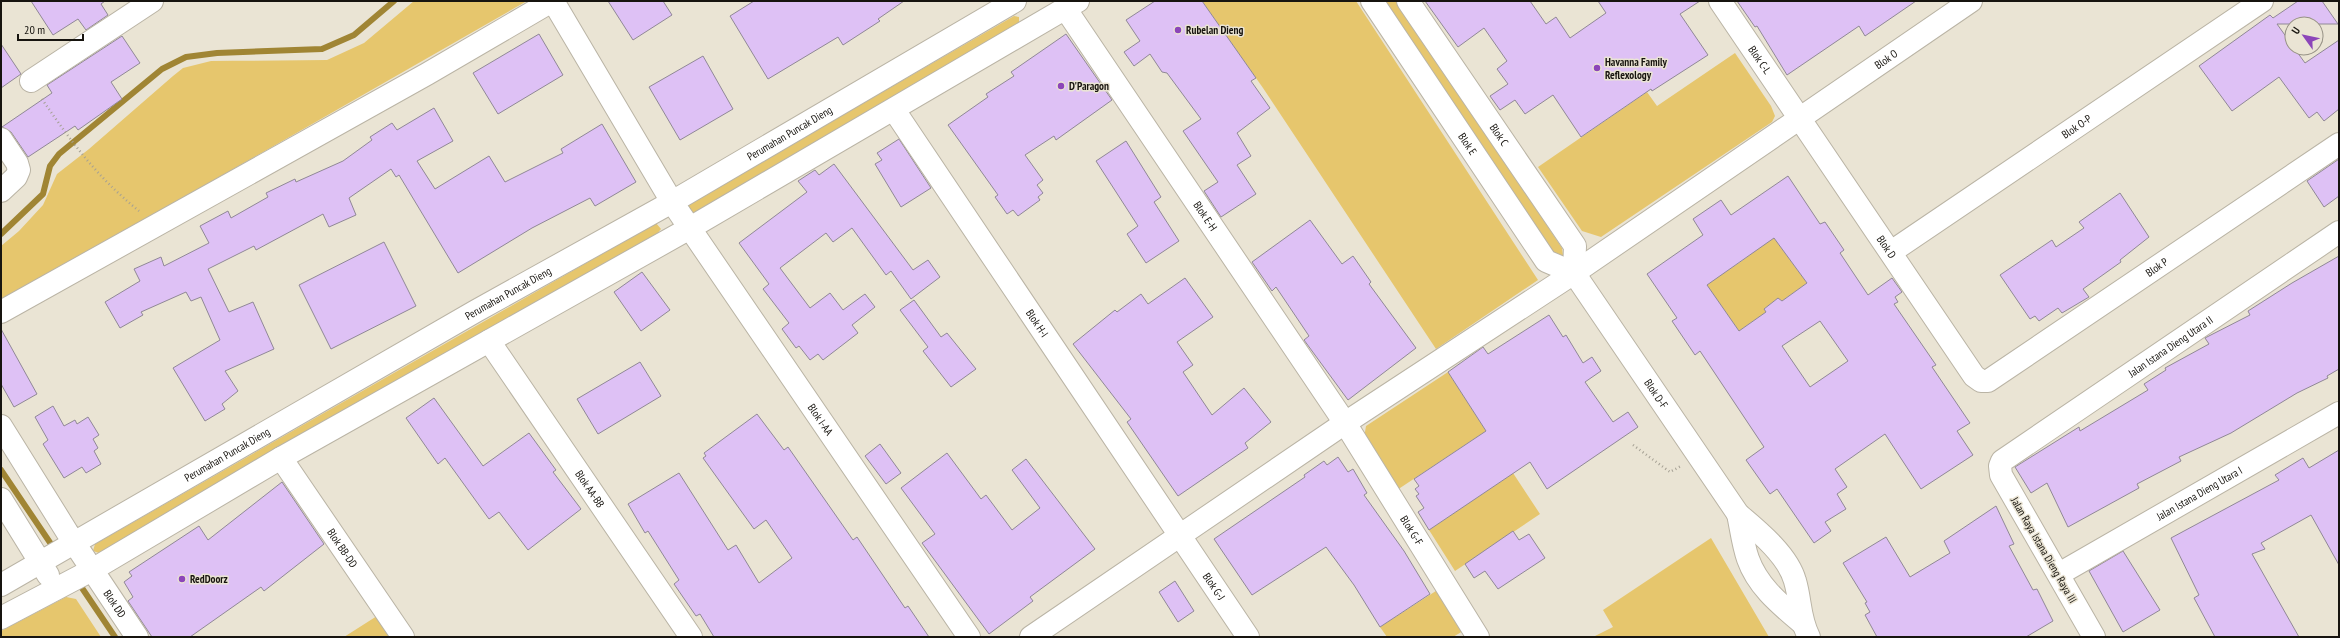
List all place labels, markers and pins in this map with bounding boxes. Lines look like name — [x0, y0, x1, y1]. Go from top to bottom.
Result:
place label: Rubelan Dieng — [1186, 23, 1243, 37]
marker: Rubelan Dieng — [1173, 25, 1183, 35]
place label: Havanna Family Reflexology — [1605, 55, 1668, 82]
marker: Havanna Family Reflexology — [1592, 63, 1602, 73]
place label: D'Paragon — [1069, 79, 1109, 93]
marker: D'Paragon — [1056, 81, 1066, 91]
place label: RedDoorz — [190, 572, 228, 586]
marker: RedDoorz — [177, 574, 187, 584]

